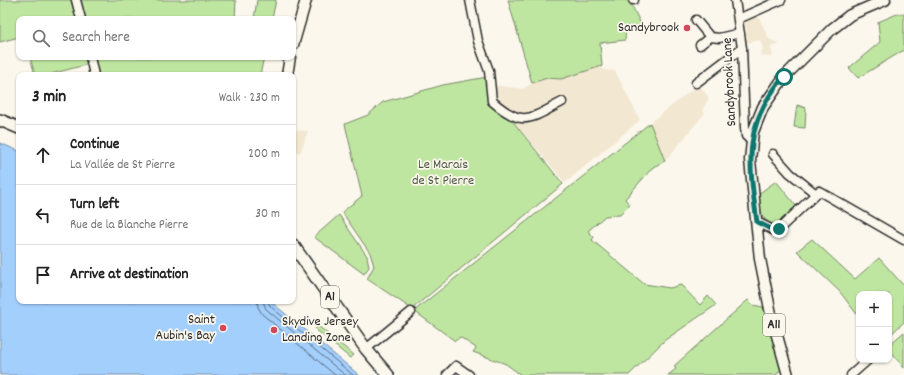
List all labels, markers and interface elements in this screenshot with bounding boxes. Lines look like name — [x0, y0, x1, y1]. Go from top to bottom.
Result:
search box — [16, 16, 296, 60]
place label: Sandybrook — [618, 18, 679, 38]
marker: Sandybrook — [682, 23, 692, 33]
icon: search — [30, 27, 52, 49]
text: Search here — [62, 27, 130, 49]
street label: Sandybrook Lane — [718, 37, 742, 127]
route start — [775, 68, 793, 86]
text: 3 min — [32, 86, 66, 110]
text: Walk · 230 m — [219, 89, 280, 108]
text: Continue — [70, 134, 119, 156]
icon: ahead — [32, 144, 54, 166]
text: 200 m — [248, 145, 280, 164]
park label: Le Marais de St Pierre — [412, 155, 474, 191]
text: La Vallée de St Pierre — [70, 156, 175, 175]
text: Turn left — [70, 194, 119, 216]
icon: left — [32, 204, 54, 226]
text: 30 m — [255, 205, 280, 224]
text: Rue de la Blanche Pierre — [70, 216, 188, 235]
route end — [770, 220, 788, 238]
icon: arrive — [32, 264, 54, 286]
text: Arrive at destination — [70, 264, 188, 286]
road number: A1 — [321, 286, 339, 308]
map controls — [856, 291, 892, 363]
button: + — [856, 291, 892, 327]
place label: Saint Aubin's Bay — [156, 310, 215, 346]
place label: Skydive Jersey Landing Zone — [282, 312, 358, 348]
road number: A11 — [763, 314, 785, 336]
marker: Saint Aubin's Bay — [218, 323, 228, 333]
marker: Skydive Jersey Landing Zone — [269, 325, 279, 335]
button: − — [856, 327, 892, 363]

